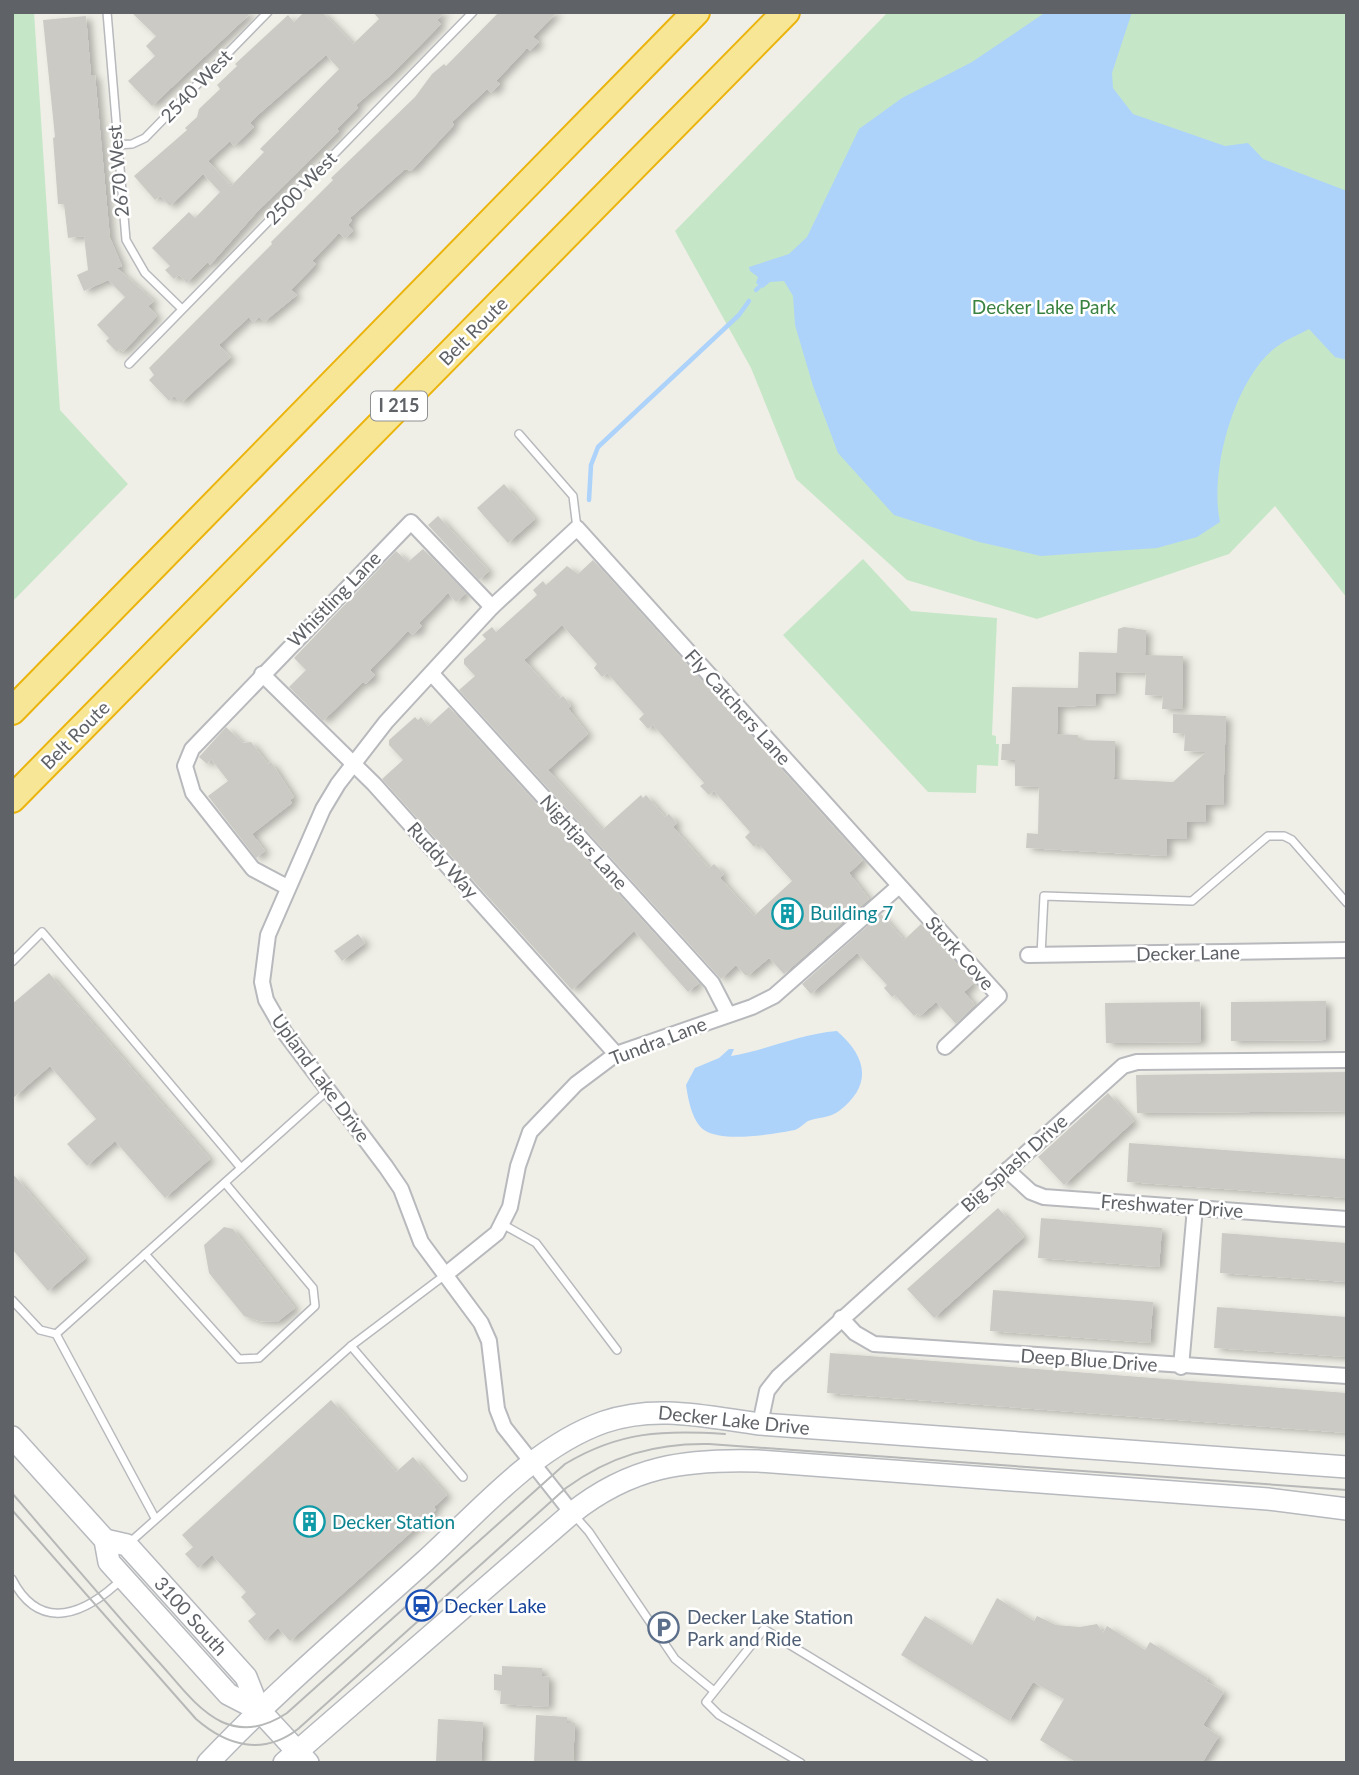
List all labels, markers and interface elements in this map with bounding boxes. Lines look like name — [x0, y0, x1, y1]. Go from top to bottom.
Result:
street label: 2540 West — [155, 44, 236, 127]
street label: 2670 West — [102, 124, 133, 218]
street label: 2500 West — [260, 146, 341, 229]
street label: Belt Route — [433, 291, 512, 370]
park label: Decker Lake Park — [972, 295, 1116, 318]
road number: I 215 — [371, 392, 427, 420]
street label: Whistling Lane — [282, 546, 385, 651]
street label: Fly Catchers Lane — [680, 644, 796, 769]
street label: Belt Route — [35, 695, 114, 774]
street label: Nightjars Lane — [536, 789, 633, 894]
street label: Ruddy Way — [403, 817, 484, 903]
building icon: Building 7 — [770, 896, 804, 930]
place label: Building 7 — [810, 901, 893, 924]
street label: Stork Cove — [921, 911, 1000, 994]
street label: Decker Lane — [1136, 940, 1240, 965]
street label: Upland Lake Drive — [267, 1009, 376, 1146]
street label: Tundra Lane — [606, 1012, 710, 1070]
street label: Big Splash Drive — [956, 1109, 1072, 1216]
street label: Freshwater Drive — [1100, 1189, 1244, 1222]
street label: Deep Blue Drive — [1020, 1343, 1158, 1376]
street label: Decker Lake Drive — [657, 1400, 811, 1439]
building icon: Decker Station — [292, 1505, 326, 1539]
place label: Decker Station — [332, 1510, 455, 1533]
street label: 3100 South — [150, 1572, 233, 1660]
station icon: Decker Lake — [404, 1589, 438, 1623]
place label: Decker Lake — [444, 1594, 546, 1617]
place label: Decker Lake Station Park and Ride — [687, 1605, 853, 1650]
parking icon: Decker Lake Station Park and Ride — [647, 1611, 681, 1645]

